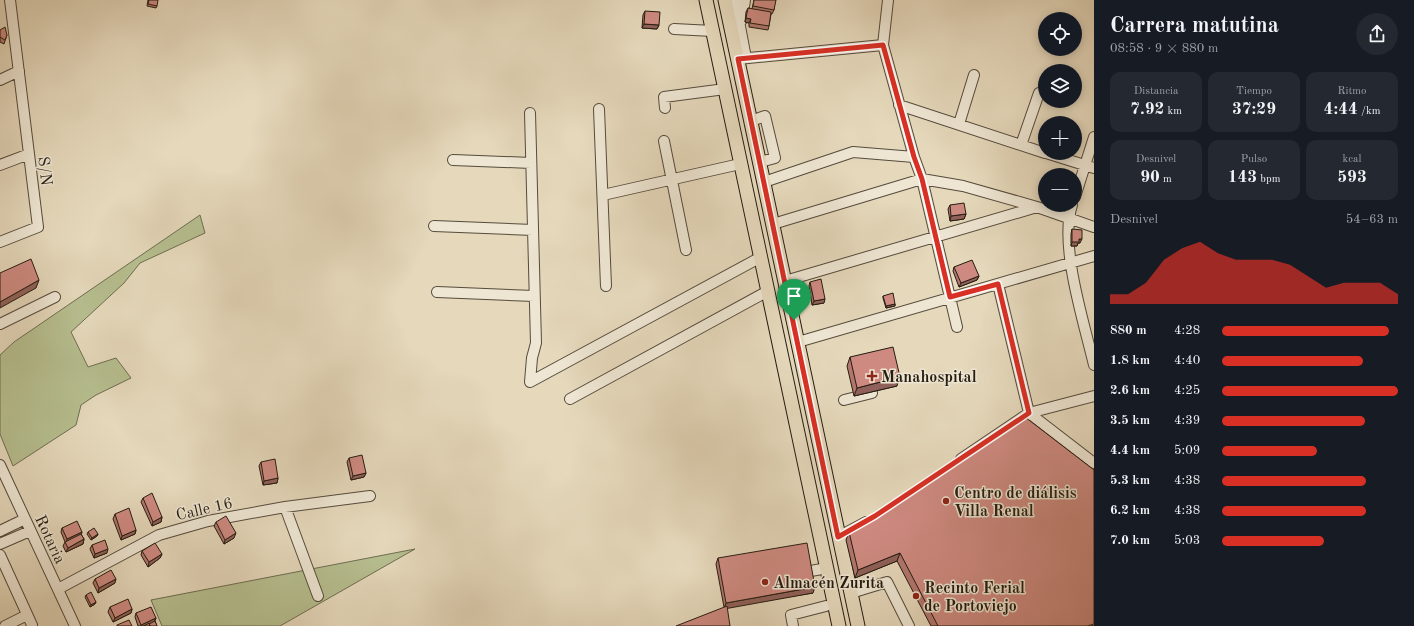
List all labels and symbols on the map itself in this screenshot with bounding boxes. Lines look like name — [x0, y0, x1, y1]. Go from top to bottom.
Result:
street label: S/N — [34, 156, 54, 187]
pin — [777, 279, 811, 320]
marker: Manahospital — [866, 370, 878, 382]
place label: Manahospital — [881, 370, 977, 386]
place label: Centro de diálisis Villa Renal — [954, 486, 1077, 520]
street label: Calle 16 — [175, 496, 234, 524]
marker: Centro de diálisis Villa Renal — [941, 496, 951, 506]
street label: Rotaria — [31, 513, 67, 567]
place label: Almacén Zurita — [773, 576, 884, 592]
marker: Almacén Zurita — [760, 577, 770, 587]
place label: Recinto Ferial de Portoviejo — [924, 581, 1025, 615]
marker: Recinto Ferial de Portoviejo — [911, 591, 921, 601]

